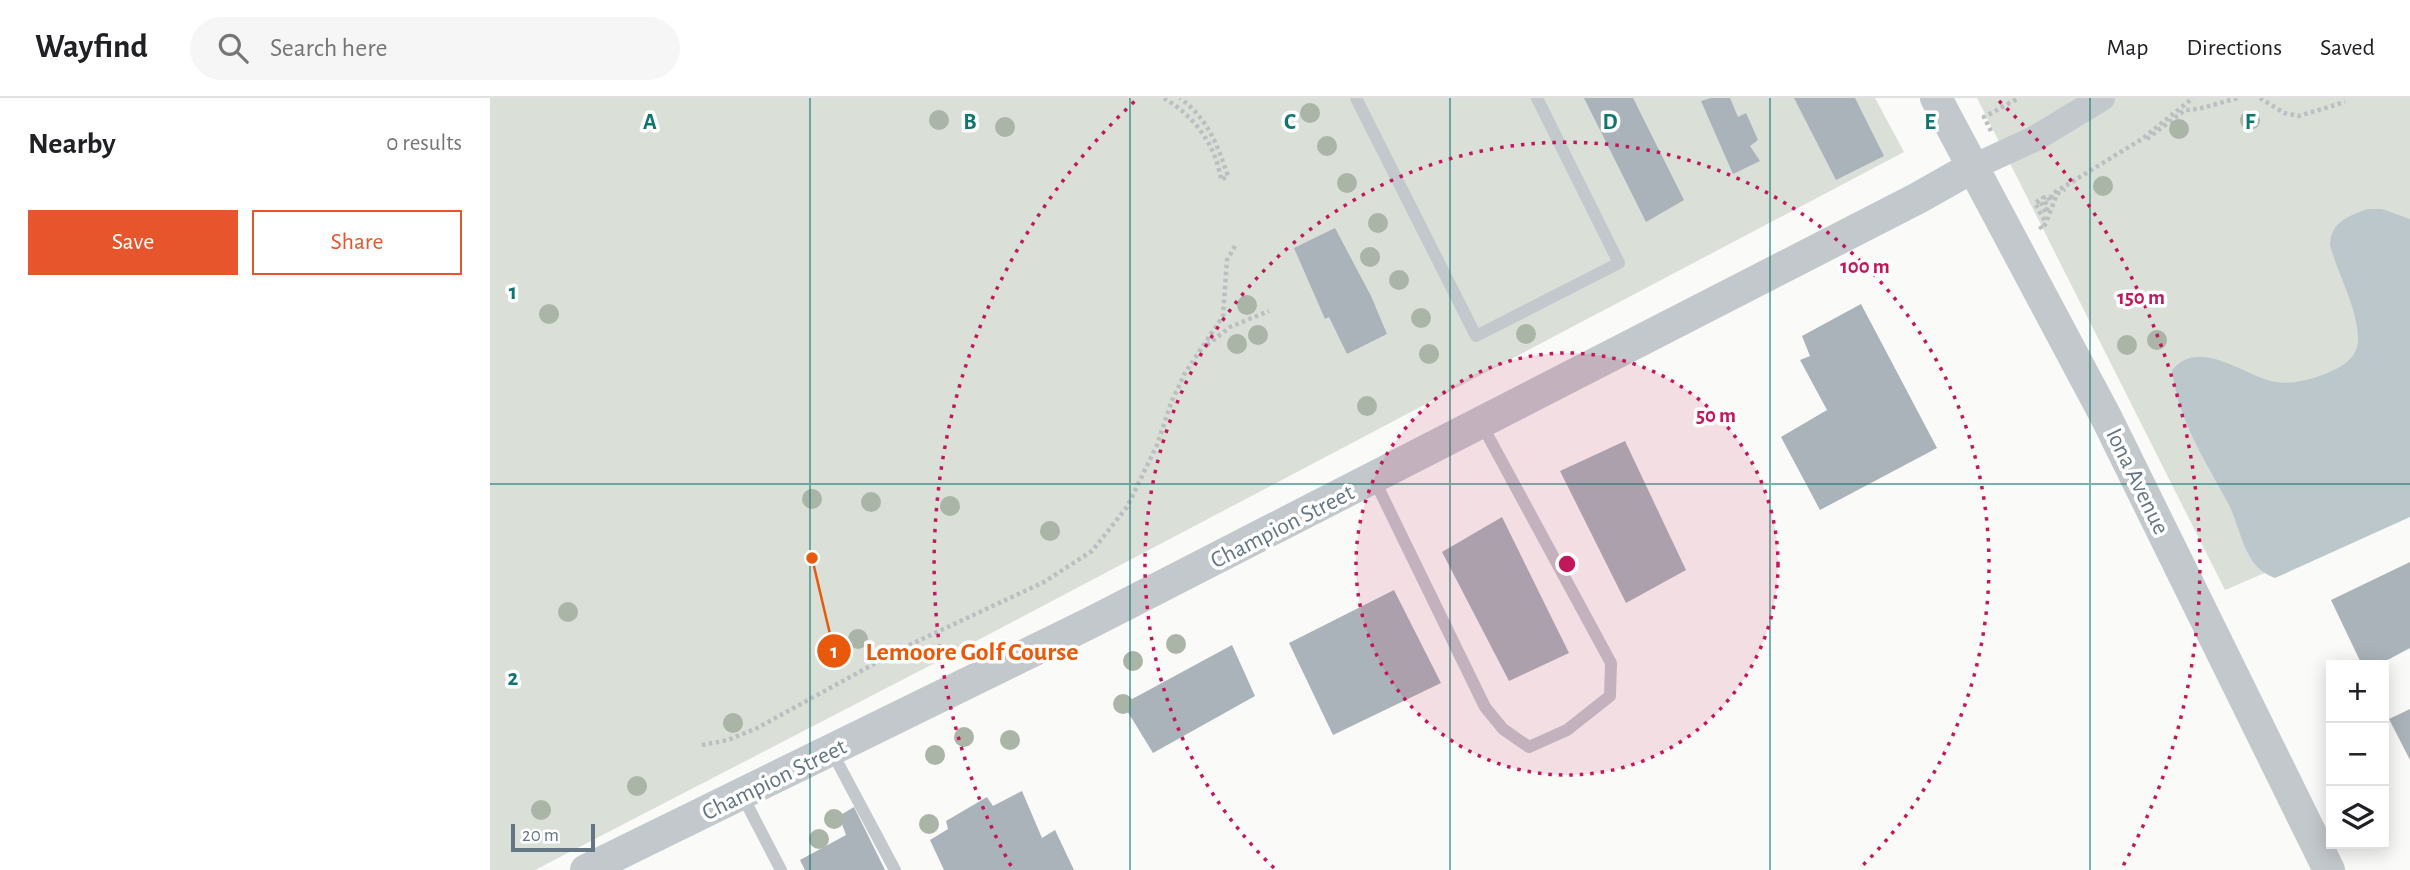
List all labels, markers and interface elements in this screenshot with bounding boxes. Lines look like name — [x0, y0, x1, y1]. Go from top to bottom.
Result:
search box — [190, 17, 680, 80]
icon: search — [214, 29, 252, 67]
text: Wayfind — [35, 31, 148, 64]
text: Search here — [270, 35, 387, 61]
text: Map — [2106, 36, 2148, 60]
text: Directions — [2186, 36, 2282, 60]
text: Saved — [2320, 36, 2375, 60]
text: A — [643, 111, 657, 134]
text: B — [963, 111, 977, 134]
text: C — [1284, 111, 1296, 134]
text: D — [1602, 111, 1618, 134]
text: E — [1924, 111, 1936, 134]
text: F — [2245, 111, 2256, 134]
text: Nearby — [28, 129, 116, 159]
text: 0 results — [386, 132, 462, 155]
button: Save — [28, 210, 238, 275]
button: Share — [252, 210, 462, 275]
text: 100 m — [1840, 256, 1890, 277]
text: 1 — [509, 281, 517, 304]
text: 150 m — [2117, 287, 2165, 308]
text: 50 m — [1696, 405, 1736, 426]
street label: Iona Avenue — [2101, 425, 2173, 538]
street label: Champion Street — [1207, 480, 1358, 573]
centre of rings — [1555, 552, 1579, 576]
callout: Lemoore Golf Course — [817, 628, 1092, 675]
text: Lemoore Golf Course — [866, 639, 1079, 665]
text: 1 — [830, 641, 838, 662]
map controls — [2326, 660, 2389, 849]
button: + — [2326, 660, 2389, 723]
text: 2 — [508, 667, 519, 690]
button: − — [2326, 723, 2389, 786]
street label: Champion Street — [698, 734, 851, 825]
button: layers — [2326, 786, 2389, 849]
scale bar — [511, 821, 595, 853]
text: 20 m — [522, 826, 559, 845]

